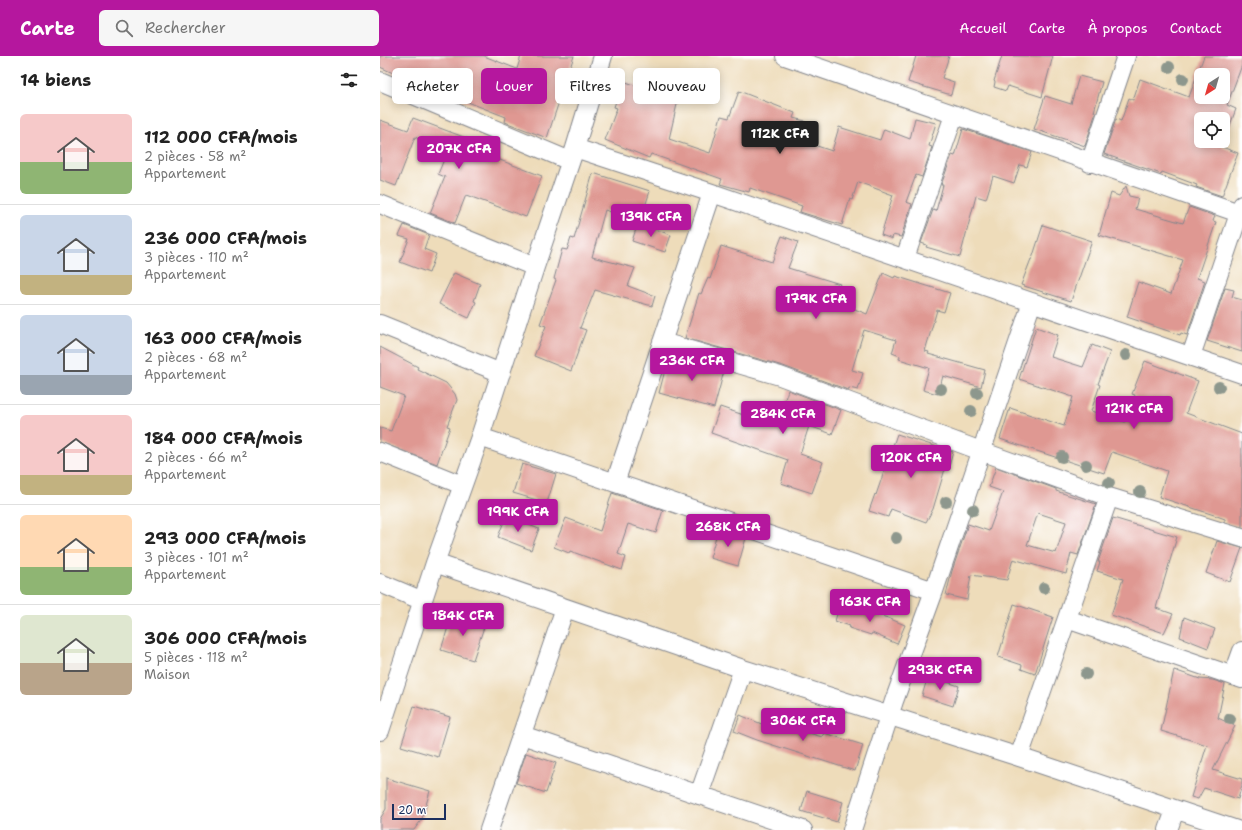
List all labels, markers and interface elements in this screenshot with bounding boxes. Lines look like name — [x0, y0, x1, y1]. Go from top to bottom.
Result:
search box — [99, 10, 379, 46]
text: Carte — [20, 16, 75, 41]
icon: search — [113, 17, 135, 39]
text: Rechercher — [145, 18, 226, 38]
text: Accueil — [959, 19, 1007, 37]
text: Carte — [1029, 19, 1065, 37]
text: À propos — [1087, 19, 1148, 37]
text: Contact — [1170, 19, 1222, 37]
chip: Acheter — [392, 68, 473, 104]
chip: Louer — [481, 68, 547, 104]
chip: Filtres — [555, 68, 625, 104]
chip: Nouveau — [633, 68, 720, 104]
north arrow — [1194, 68, 1230, 104]
map controls — [1194, 68, 1230, 148]
text: 14 biens — [20, 69, 91, 91]
icon: filters — [338, 69, 360, 91]
button: locate — [1194, 112, 1230, 148]
pin: 112K CFA — [739, 121, 821, 155]
text: 112K CFA — [751, 125, 809, 142]
text: 112 000 CFA/mois — [144, 126, 298, 148]
icon: home — [52, 130, 100, 178]
pin: 207K CFA — [418, 136, 500, 170]
text: 207K CFA — [426, 140, 492, 157]
text: 2 pièces · 58 m² — [144, 148, 246, 165]
text: Appartement — [144, 165, 226, 182]
pin: 139K CFA — [610, 204, 692, 238]
text: 139K CFA — [620, 208, 682, 225]
text: 236 000 CFA/mois — [144, 227, 307, 249]
icon: home — [52, 231, 100, 279]
text: 3 pièces · 110 m² — [144, 249, 249, 266]
text: Appartement — [144, 266, 226, 283]
pin: 179K CFA — [775, 286, 857, 320]
text: 179K CFA — [785, 290, 847, 307]
text: 163 000 CFA/mois — [144, 327, 302, 349]
icon: home — [52, 331, 100, 379]
pin: 236K CFA — [651, 348, 733, 382]
text: 2 pièces · 68 m² — [144, 349, 247, 366]
text: 236K CFA — [659, 352, 725, 369]
text: Appartement — [144, 366, 226, 383]
pin: 121K CFA — [1093, 396, 1175, 430]
text: 121K CFA — [1105, 400, 1163, 417]
pin: 284K CFA — [742, 401, 824, 435]
text: 284K CFA — [750, 405, 816, 422]
text: 184 000 CFA/mois — [144, 427, 303, 449]
icon: home — [52, 431, 100, 479]
pin: 120K CFA — [870, 445, 952, 479]
text: 2 pièces · 66 m² — [144, 449, 247, 466]
text: 120K CFA — [880, 449, 942, 466]
text: Appartement — [144, 466, 226, 483]
pin: 199K CFA — [477, 499, 559, 533]
text: 199K CFA — [487, 503, 549, 520]
pin: 268K CFA — [687, 514, 769, 548]
text: 268K CFA — [695, 518, 761, 535]
text: 293 000 CFA/mois — [144, 527, 306, 549]
icon: home — [52, 531, 100, 579]
text: 3 pièces · 101 m² — [144, 549, 249, 566]
text: Appartement — [144, 566, 226, 583]
pin: 163K CFA — [829, 589, 911, 623]
text: 163K CFA — [839, 593, 901, 610]
pin: 184K CFA — [422, 603, 504, 637]
text: 184K CFA — [432, 607, 494, 624]
text: 306 000 CFA/mois — [144, 627, 307, 649]
icon: home — [52, 631, 100, 679]
text: 5 pièces · 118 m² — [144, 649, 248, 666]
pin: 293K CFA — [899, 657, 981, 691]
text: 293K CFA — [907, 661, 973, 678]
text: Maison — [144, 666, 190, 683]
pin: 306K CFA — [762, 708, 844, 742]
text: 306K CFA — [770, 712, 836, 729]
scale bar — [392, 802, 446, 821]
text: 20 m — [398, 803, 426, 818]

